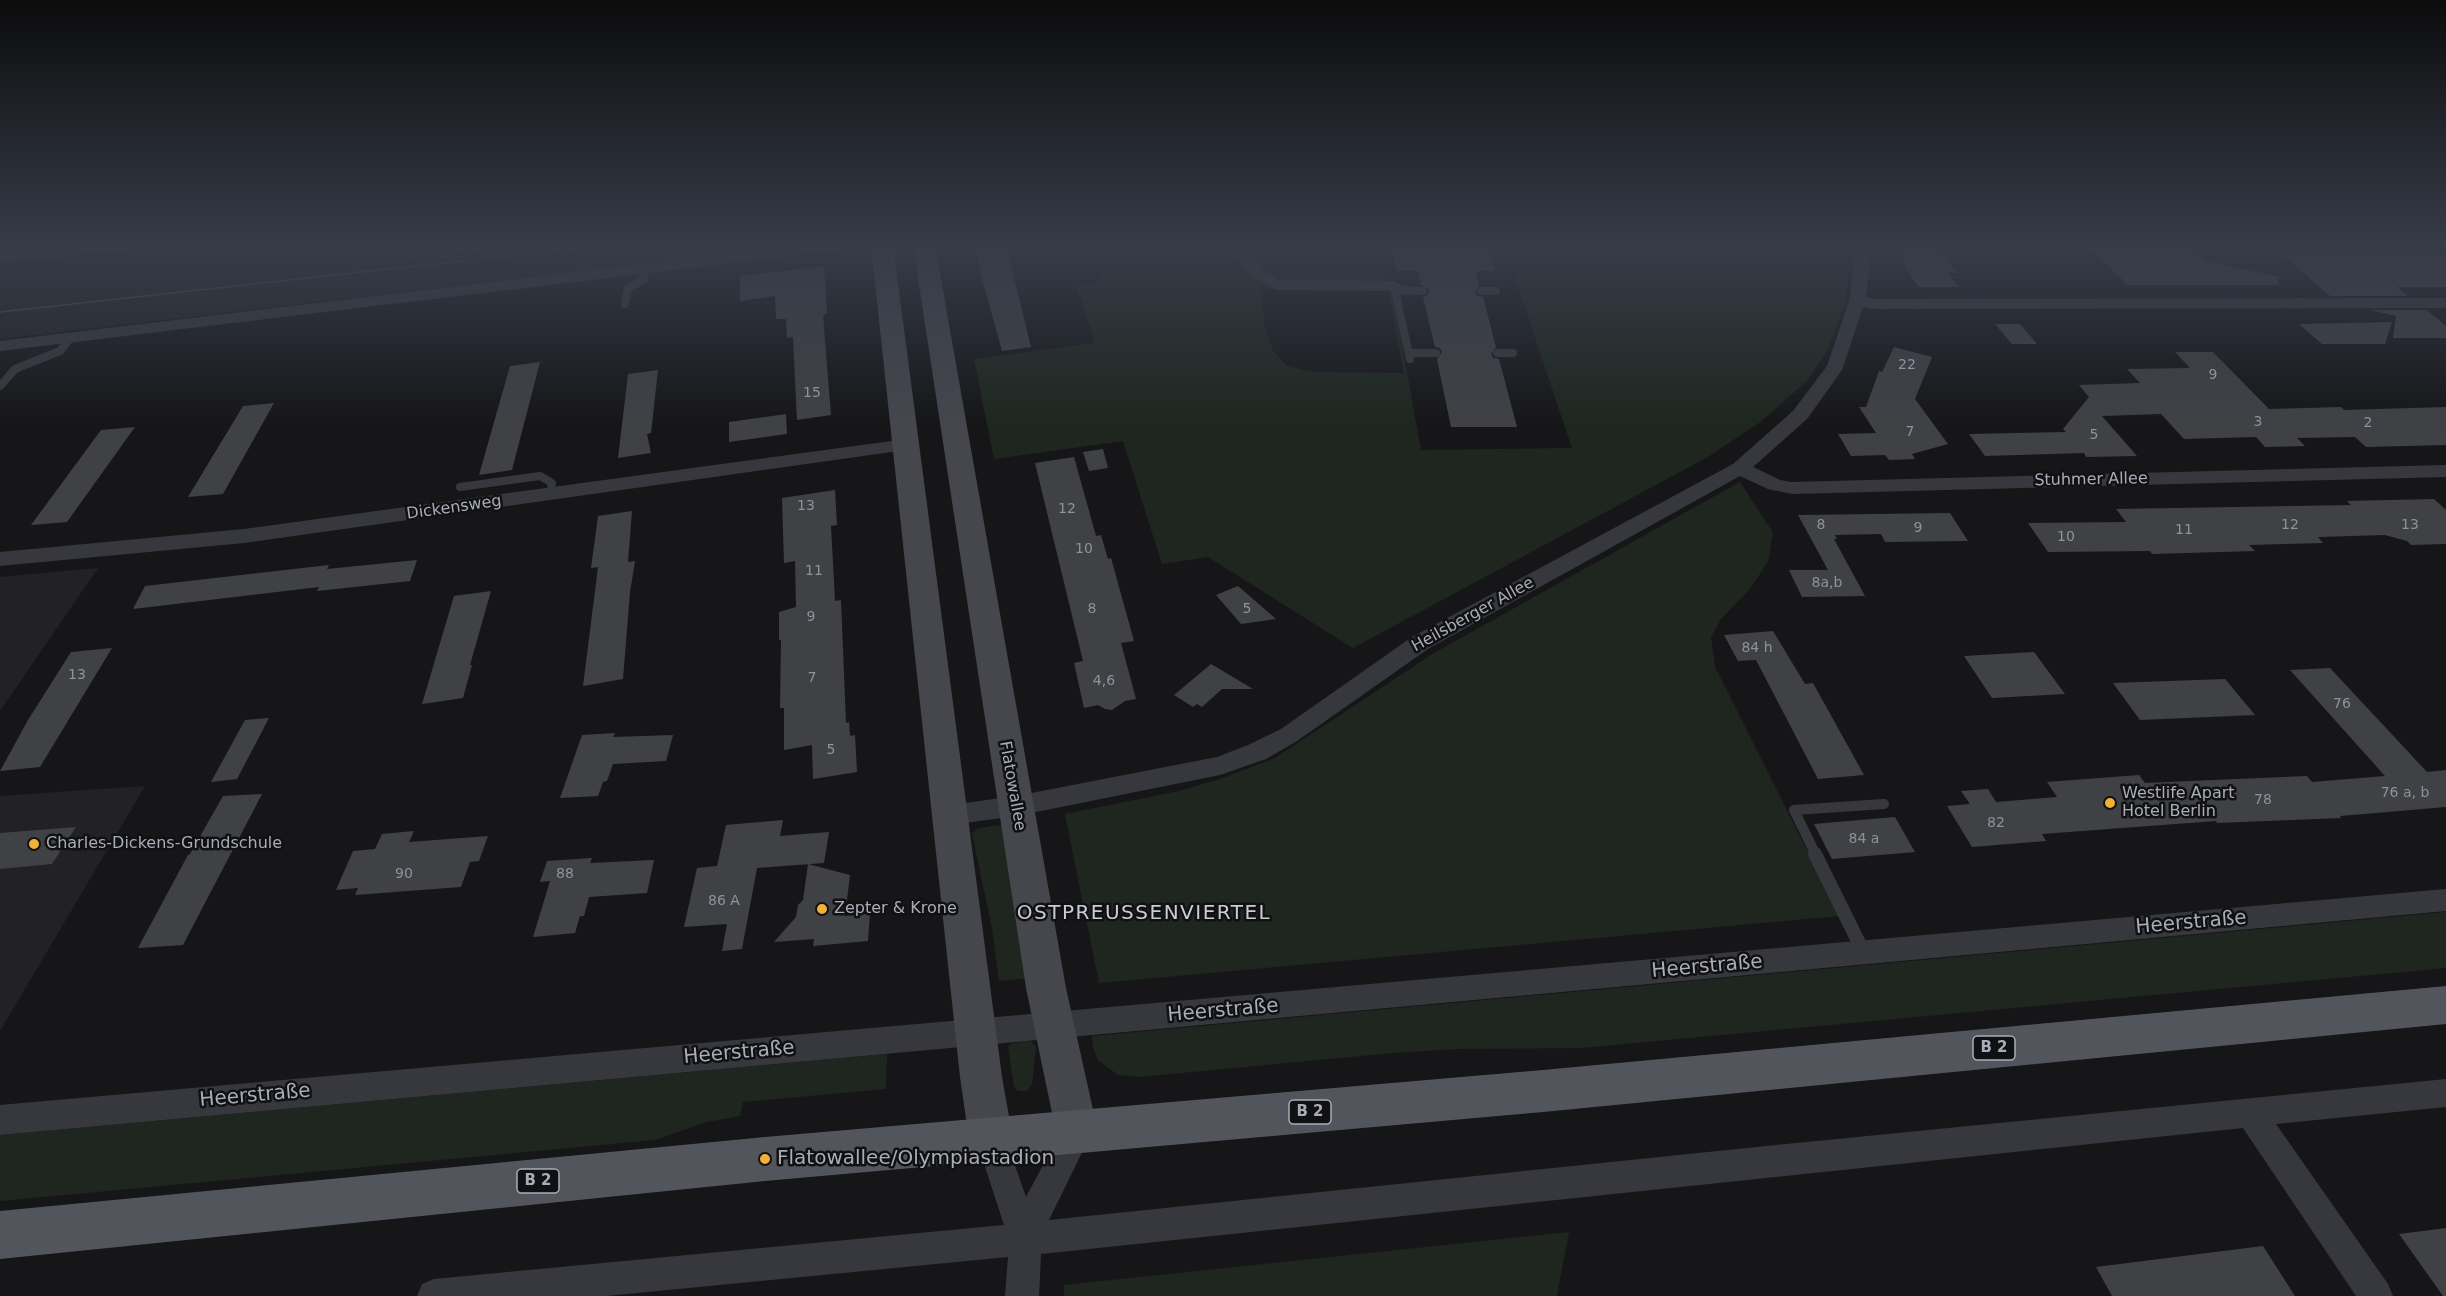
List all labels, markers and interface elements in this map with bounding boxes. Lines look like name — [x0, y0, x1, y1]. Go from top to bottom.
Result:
house number: 22 — [1898, 357, 1916, 373]
house number: 9 — [2209, 367, 2217, 383]
house number: 15 — [803, 385, 821, 401]
house number: 3 — [2254, 414, 2262, 430]
house number: 2 — [2364, 415, 2372, 431]
house number: 7 — [1906, 424, 1914, 440]
house number: 5 — [2090, 427, 2098, 443]
street label: Stuhmer Allee — [2034, 469, 2148, 491]
street label: Dickensweg — [405, 492, 503, 524]
house number: 13 — [797, 498, 815, 514]
house number: 12 — [1058, 501, 1076, 517]
house number: 8 — [1817, 517, 1825, 533]
house number: 12 — [2281, 517, 2299, 533]
house number: 13 — [2401, 517, 2419, 533]
house number: 9 — [1914, 520, 1922, 536]
house number: 11 — [2175, 522, 2193, 538]
house number: 10 — [2057, 529, 2075, 545]
house number: 10 — [1075, 541, 1093, 557]
house number: 11 — [805, 563, 823, 579]
street label: Heilsberger Allee — [1409, 573, 1537, 657]
house number: 8a,b — [1812, 575, 1842, 591]
house number: 8 — [1088, 601, 1096, 617]
house number: 5 — [1243, 601, 1251, 617]
house number: 9 — [807, 609, 815, 625]
house number: 84 h — [1741, 640, 1773, 656]
house number: 13 — [68, 667, 86, 683]
house number: 7 — [808, 670, 816, 686]
house number: 4,6 — [1093, 673, 1115, 689]
house number: 76 — [2333, 696, 2351, 712]
street label: Flatowallee — [995, 740, 1029, 832]
house number: 5 — [827, 742, 835, 758]
place label: Westlife Apart Hotel Berlin — [2122, 784, 2235, 822]
house number: 76 a, b — [2381, 785, 2429, 801]
house number: 78 — [2254, 792, 2272, 808]
marker: Westlife Apart Hotel Berlin — [2103, 796, 2117, 810]
house number: 82 — [1987, 815, 2005, 831]
house number: 84 a — [1849, 831, 1879, 847]
place label: Charles-Dickens-Grundschule — [46, 834, 282, 854]
marker: Charles-Dickens-Grundschule — [27, 837, 41, 851]
house number: 90 — [395, 866, 413, 882]
house number: 88 — [556, 866, 574, 882]
house number: 86 A — [708, 893, 740, 909]
place label: Zepter & Krone — [834, 899, 957, 919]
marker: Zepter & Krone — [815, 902, 829, 916]
district label: OSTPREUSSENVIERTEL — [1017, 902, 1271, 926]
street label: Heerstraße — [2134, 906, 2248, 940]
street label: Heerstraße — [1650, 950, 1764, 984]
street label: Heerstraße — [1166, 994, 1280, 1028]
street label: Heerstraße — [682, 1036, 796, 1070]
road number: B 2 — [1973, 1036, 2015, 1060]
street label: Heerstraße — [198, 1079, 312, 1113]
road number: B 2 — [1289, 1100, 1331, 1124]
place label: Flatowallee/Olympiastadion — [777, 1147, 1054, 1171]
marker: Flatowallee/Olympiastadion — [758, 1152, 772, 1166]
road number: B 2 — [517, 1169, 559, 1193]

